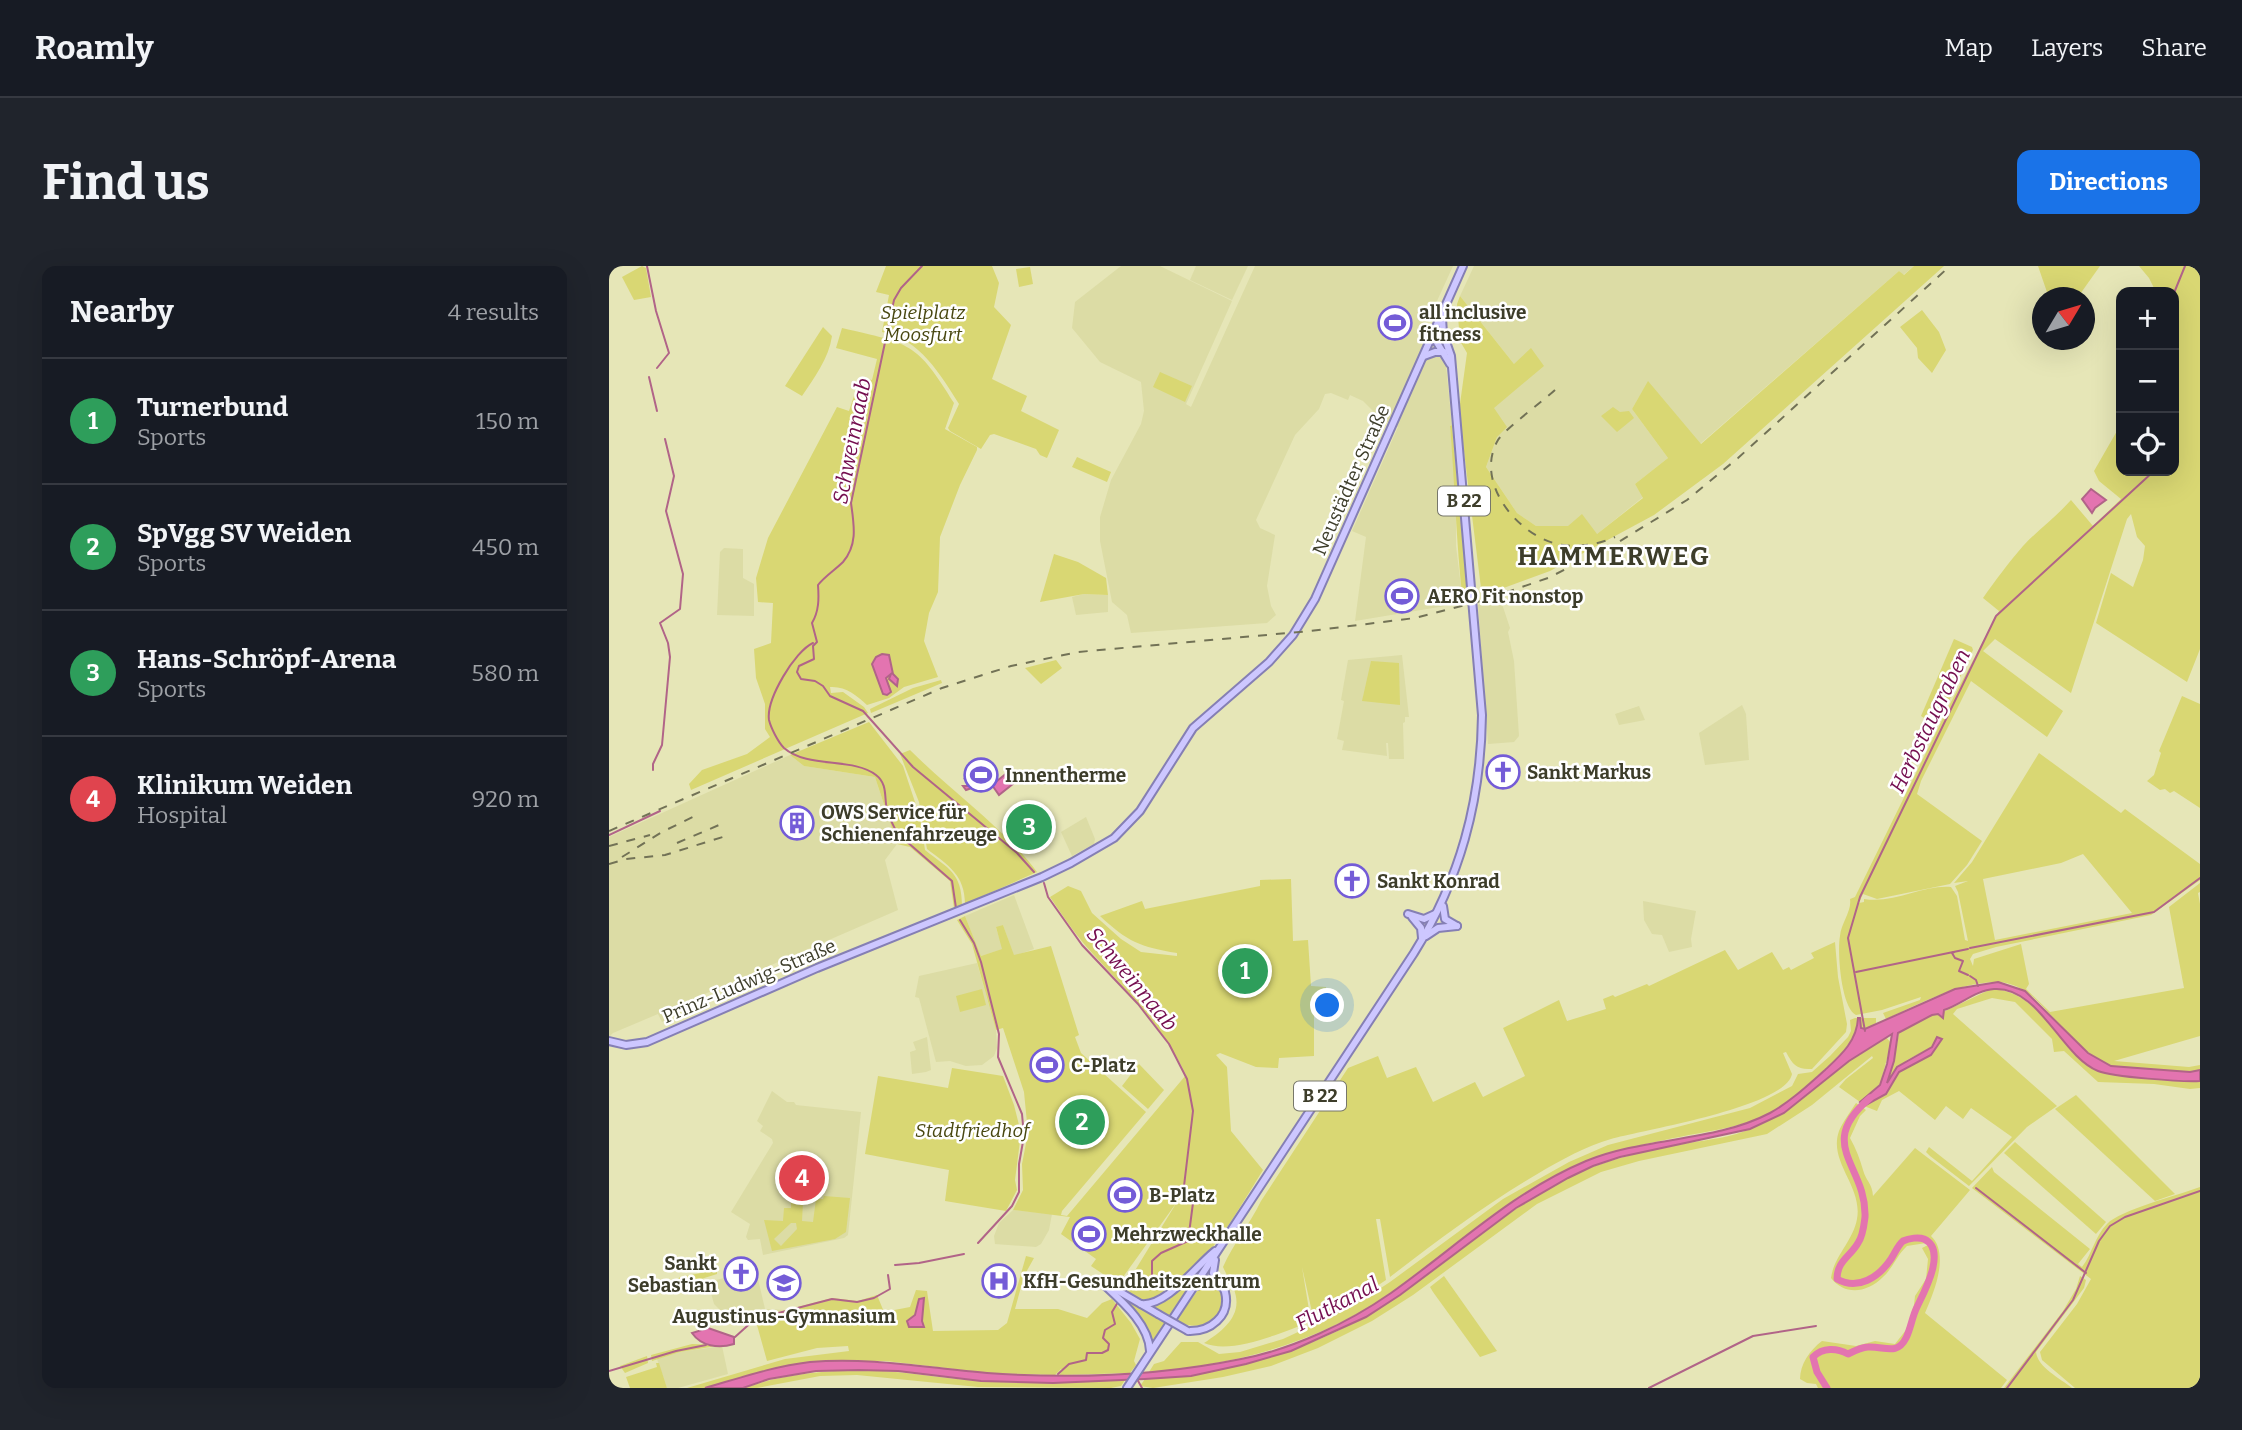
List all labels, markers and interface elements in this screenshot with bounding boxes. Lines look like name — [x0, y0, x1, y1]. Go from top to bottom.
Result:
text: Roamly — [35, 28, 154, 68]
text: Map — [1945, 34, 1993, 62]
text: Layers — [2031, 34, 2103, 62]
text: Share — [2141, 34, 2207, 62]
button: Directions — [2017, 150, 2200, 214]
text: Find us — [42, 153, 210, 212]
north arrow — [2032, 287, 2095, 350]
map controls — [2116, 287, 2179, 476]
button: + — [2116, 287, 2179, 350]
text: Nearby — [70, 294, 174, 330]
text: 4 results — [448, 298, 539, 326]
park label: Spielplatz Moosfurt — [881, 301, 965, 346]
place label: all inclusive fitness — [1419, 301, 1526, 346]
sports icon: all inclusive fitness — [1376, 304, 1414, 342]
button: − — [2116, 350, 2179, 413]
water label: Schweinnaab — [827, 376, 877, 506]
text: Turnerbund — [137, 392, 288, 423]
street label: Neustädter Straße — [1307, 401, 1395, 559]
text: 1 — [88, 407, 98, 435]
text: 150 m — [476, 407, 539, 435]
button: locate — [2116, 413, 2179, 476]
text: Sports — [137, 423, 206, 451]
road number: B 22 — [1438, 486, 1490, 515]
text: SpVgg SV Weiden — [137, 518, 351, 549]
text: 2 — [87, 533, 99, 561]
text: 450 m — [472, 533, 539, 561]
district label: HAMMERWEG — [1517, 541, 1711, 572]
text: Sports — [137, 549, 206, 577]
sports icon: AERO Fit nonstop — [1383, 577, 1421, 615]
place label: AERO Fit nonstop — [1427, 585, 1583, 608]
text: Hans-Schröpf-Arena — [137, 644, 396, 675]
water label: Herbstaugraben — [1884, 645, 1976, 797]
text: 3 — [86, 659, 100, 687]
text: 580 m — [472, 659, 539, 687]
text: Sports — [137, 675, 206, 703]
church icon: Sankt Markus — [1484, 753, 1522, 791]
sports icon: Innentherme — [962, 756, 1000, 794]
place label: Sankt Markus — [1527, 761, 1651, 784]
place label: Innentherme — [1005, 764, 1126, 787]
text: Klinikum Weiden — [137, 770, 352, 801]
text: 4 — [86, 785, 100, 813]
text: 920 m — [472, 785, 539, 813]
text: Hospital — [137, 801, 227, 829]
place label: OWS Service für Schienenfahrzeuge — [821, 801, 997, 846]
pin: 3 — [1006, 801, 1052, 853]
building icon: OWS Service für Schienenfahrzeuge — [778, 804, 816, 842]
church icon: Sankt Konrad — [1333, 862, 1371, 900]
place label: Sankt Konrad — [1377, 870, 1500, 893]
water label: Schweinnaab — [1081, 922, 1183, 1036]
street label: Prinz-Ludwig-Straße — [659, 934, 839, 1028]
pin: 1 — [1222, 945, 1268, 997]
your location — [1310, 988, 1344, 1022]
sports icon: C-Platz — [1028, 1046, 1066, 1084]
place label: C-Platz — [1071, 1054, 1136, 1077]
road number: B 22 — [1294, 1082, 1346, 1110]
pin: 2 — [1059, 1096, 1105, 1148]
park label: Stadtfriedhof — [915, 1119, 1032, 1142]
pin: 4 — [779, 1152, 825, 1204]
sports icon: B-Platz — [1106, 1176, 1144, 1214]
place label: B-Platz — [1149, 1184, 1215, 1207]
sports icon: Mehrzweckhalle — [1070, 1215, 1108, 1253]
place label: Mehrzweckhalle — [1113, 1223, 1262, 1246]
place label: Sankt Sebastian — [628, 1252, 718, 1297]
church icon: Sankt Sebastian — [722, 1255, 760, 1293]
hospital icon: KfH-Gesundheitszentrum — [980, 1262, 1018, 1300]
school or university icon: Augustinus-Gymnasium — [765, 1264, 803, 1302]
place label: KfH-Gesundheitszentrum — [1023, 1270, 1260, 1293]
water label: Flutkanal — [1291, 1271, 1383, 1337]
place label: Augustinus-Gymnasium — [672, 1305, 896, 1328]

